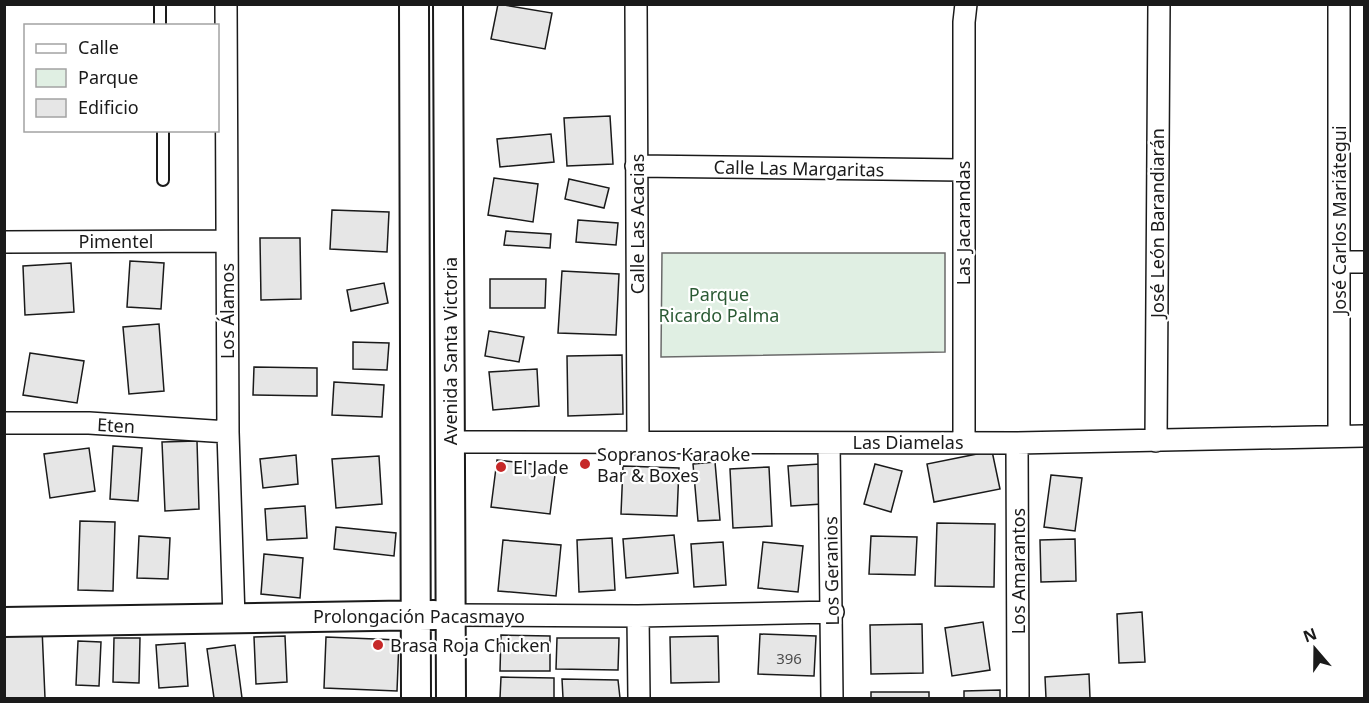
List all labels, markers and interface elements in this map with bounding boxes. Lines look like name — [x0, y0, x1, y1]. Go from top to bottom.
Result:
legend — [24, 24, 219, 132]
text: Calle — [78, 35, 119, 59]
text: Parque — [78, 65, 138, 89]
text: Edificio — [78, 95, 139, 119]
street label: José Carlos Mariátegui — [1327, 125, 1351, 317]
street label: José León Barandiarán — [1145, 128, 1169, 320]
street label: Calle Las Acacias — [625, 154, 649, 294]
street label: Calle Las Margaritas — [714, 155, 884, 181]
street label: Las Jacarandas — [951, 161, 975, 285]
street label: Pimentel — [79, 229, 153, 253]
street label: Avenida Santa Victoria — [438, 257, 462, 445]
street label: Los Álamos — [215, 263, 239, 359]
park label: Parque Ricardo Palma — [659, 282, 779, 327]
street label: Eten — [96, 412, 136, 438]
street label: Las Diamelas — [852, 430, 964, 454]
place label: Sopranos Karaoke Bar & Boxes — [597, 442, 750, 487]
place label: El Jade — [513, 455, 569, 479]
marker: Sopranos Karaoke Bar & Boxes — [578, 457, 592, 471]
marker: El Jade — [494, 460, 508, 474]
street label: Los Amarantos — [1006, 508, 1030, 634]
street label: Los Geranios — [818, 516, 844, 626]
street label: Prolongación Pacasmayo — [313, 604, 525, 628]
north arrow — [1285, 619, 1345, 679]
text: N — [1300, 622, 1320, 647]
place label: Brasa Roja Chicken — [390, 633, 550, 657]
marker: Brasa Roja Chicken — [371, 638, 385, 652]
house number: 396 — [776, 648, 802, 668]

